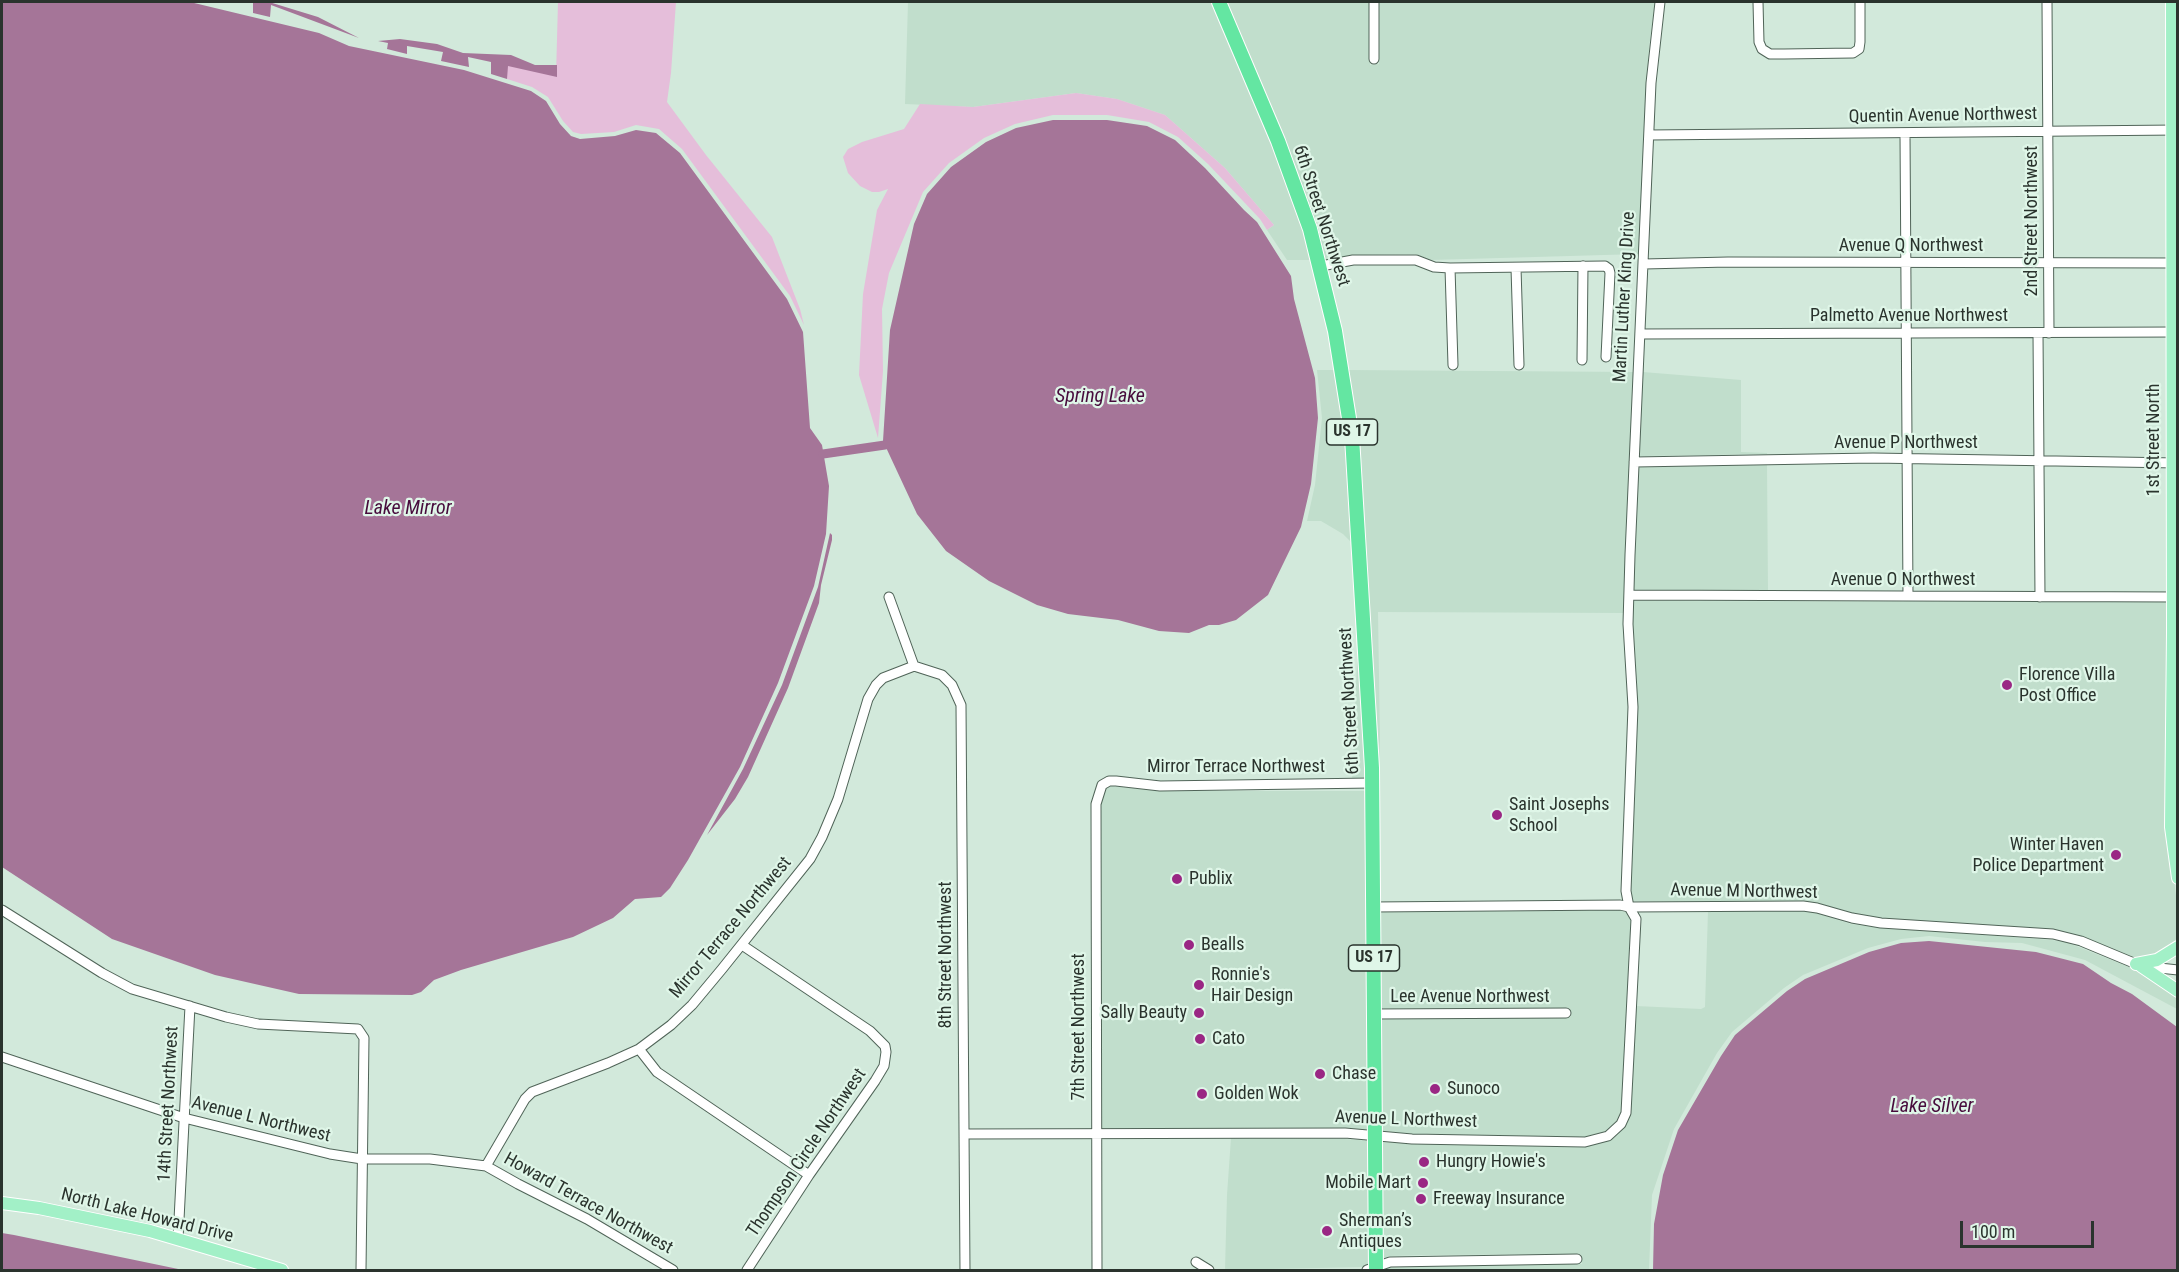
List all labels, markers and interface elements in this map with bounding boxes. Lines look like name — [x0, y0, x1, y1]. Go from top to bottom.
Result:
street label: Quentin Avenue Northwest — [1848, 104, 2038, 128]
street label: 6th Street Northwest — [1288, 143, 1354, 289]
street label: 2nd Street Northwest — [2021, 146, 2043, 296]
street label: Martin Luther King Drive — [1610, 211, 1640, 383]
street label: Avenue Q Northwest — [1839, 235, 1983, 257]
street label: Palmetto Avenue Northwest — [1810, 305, 2008, 327]
street label: 1st Street North — [2143, 384, 2165, 496]
water label: Spring Lake — [1055, 385, 1145, 409]
road number: US 17 — [1326, 419, 1378, 445]
street label: Avenue P Northwest — [1834, 432, 1978, 454]
water label: Lake Mirror — [364, 497, 452, 521]
street label: Avenue O Northwest — [1831, 569, 1975, 591]
street label: 6th Street Northwest — [1335, 627, 1365, 775]
place label: Florence Villa Post Office — [2019, 664, 2115, 706]
marker: Florence Villa Post Office — [2000, 678, 2014, 692]
street label: Mirror Terrace Northwest — [1147, 756, 1325, 778]
place label: Saint Josephs School — [1509, 794, 1609, 836]
marker: Saint Josephs School — [1490, 808, 1504, 822]
place label: Winter Haven Police Department — [1972, 834, 2104, 876]
marker: Winter Haven Police Department — [2109, 848, 2123, 862]
street label: Mirror Terrace Northwest — [666, 853, 796, 1003]
place label: Publix — [1189, 868, 1233, 890]
marker: Publix — [1170, 872, 1184, 886]
street label: Avenue M Northwest — [1670, 880, 1818, 904]
street label: 8th Street Northwest — [935, 881, 957, 1029]
place label: Bealls — [1201, 934, 1244, 956]
marker: Bealls — [1182, 938, 1196, 952]
road number: US 17 — [1348, 945, 1400, 971]
street label: 7th Street Northwest — [1068, 953, 1090, 1101]
place label: Ronnie's Hair Design — [1211, 964, 1293, 1006]
marker: Ronnie's Hair Design — [1192, 978, 1206, 992]
street label: Lee Avenue Northwest — [1390, 986, 1550, 1008]
place label: Sally Beauty — [1101, 1002, 1187, 1024]
marker: Sally Beauty — [1192, 1006, 1206, 1020]
street label: 14th Street Northwest — [154, 1026, 184, 1182]
place label: Cato — [1212, 1028, 1245, 1050]
marker: Cato — [1193, 1032, 1207, 1046]
place label: Chase — [1332, 1063, 1376, 1085]
street label: Thompson Circle Northwest — [743, 1065, 871, 1241]
marker: Chase — [1313, 1067, 1327, 1081]
place label: Sunoco — [1447, 1078, 1500, 1100]
marker: Sunoco — [1428, 1082, 1442, 1096]
place label: Golden Wok — [1214, 1083, 1299, 1105]
marker: Golden Wok — [1195, 1087, 1209, 1101]
street label: Avenue L Northwest — [189, 1092, 333, 1148]
water label: Lake Silver — [1891, 1095, 1973, 1119]
street label: Avenue L Northwest — [1334, 1107, 1478, 1133]
street label: Howard Terrace Northwest — [500, 1149, 676, 1259]
place label: Hungry Howie's — [1436, 1151, 1546, 1173]
marker: Hungry Howie's — [1417, 1155, 1431, 1169]
place label: Mobile Mart — [1325, 1172, 1411, 1194]
marker: Mobile Mart — [1416, 1176, 1430, 1190]
street label: North Lake Howard Drive — [59, 1184, 235, 1248]
place label: Freeway Insurance — [1433, 1188, 1565, 1210]
marker: Freeway Insurance — [1414, 1192, 1428, 1206]
scale bar — [1963, 1209, 2096, 1247]
place label: Sherman’s Antiques — [1339, 1210, 1412, 1252]
text: 100 m — [1971, 1221, 2015, 1242]
marker: Sherman’s Antiques — [1320, 1224, 1334, 1238]

